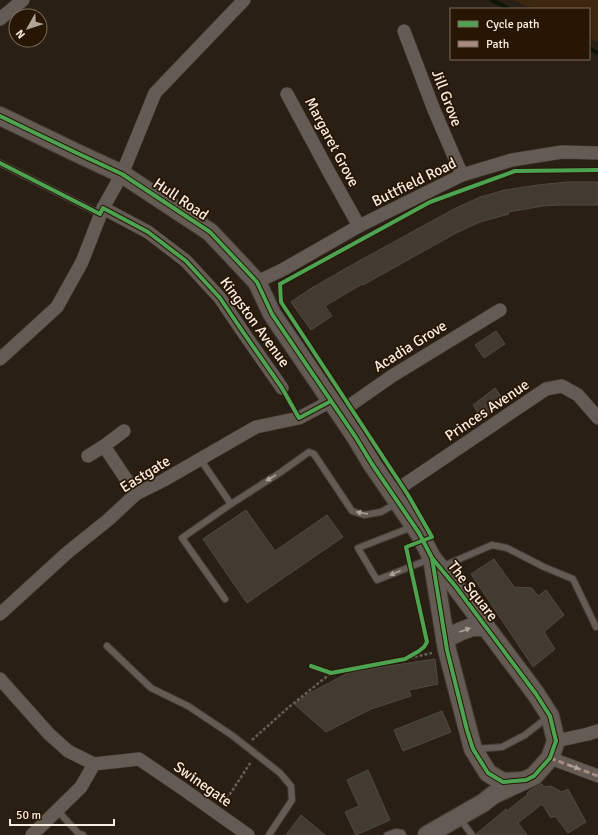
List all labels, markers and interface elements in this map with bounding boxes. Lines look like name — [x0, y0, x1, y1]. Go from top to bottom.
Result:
north arrow — [8, 8, 48, 48]
legend — [450, 8, 590, 60]
text: Cycle path — [486, 17, 539, 32]
text: N — [13, 27, 28, 41]
text: Path — [486, 37, 509, 52]
street label: Jill Grove — [428, 67, 466, 129]
street label: Margaret Grove — [301, 94, 363, 190]
street label: Buttfield Road — [369, 154, 459, 210]
street label: Hull Road — [150, 174, 212, 224]
street label: Kingston Avenue — [216, 273, 294, 371]
street label: Acadia Grove — [370, 316, 450, 376]
street label: Princes Avenue — [442, 375, 532, 445]
street label: Eastgate — [117, 452, 173, 496]
one-way arrow — [265, 475, 277, 482]
one-way arrow — [356, 510, 368, 516]
street label: The Square — [444, 557, 502, 625]
one-way arrow — [390, 570, 401, 576]
one-way arrow — [459, 627, 471, 633]
street label: Swinegate — [170, 757, 236, 811]
one-way arrow — [569, 764, 581, 770]
scale bar — [10, 801, 114, 827]
text: 50 m — [16, 808, 41, 823]

